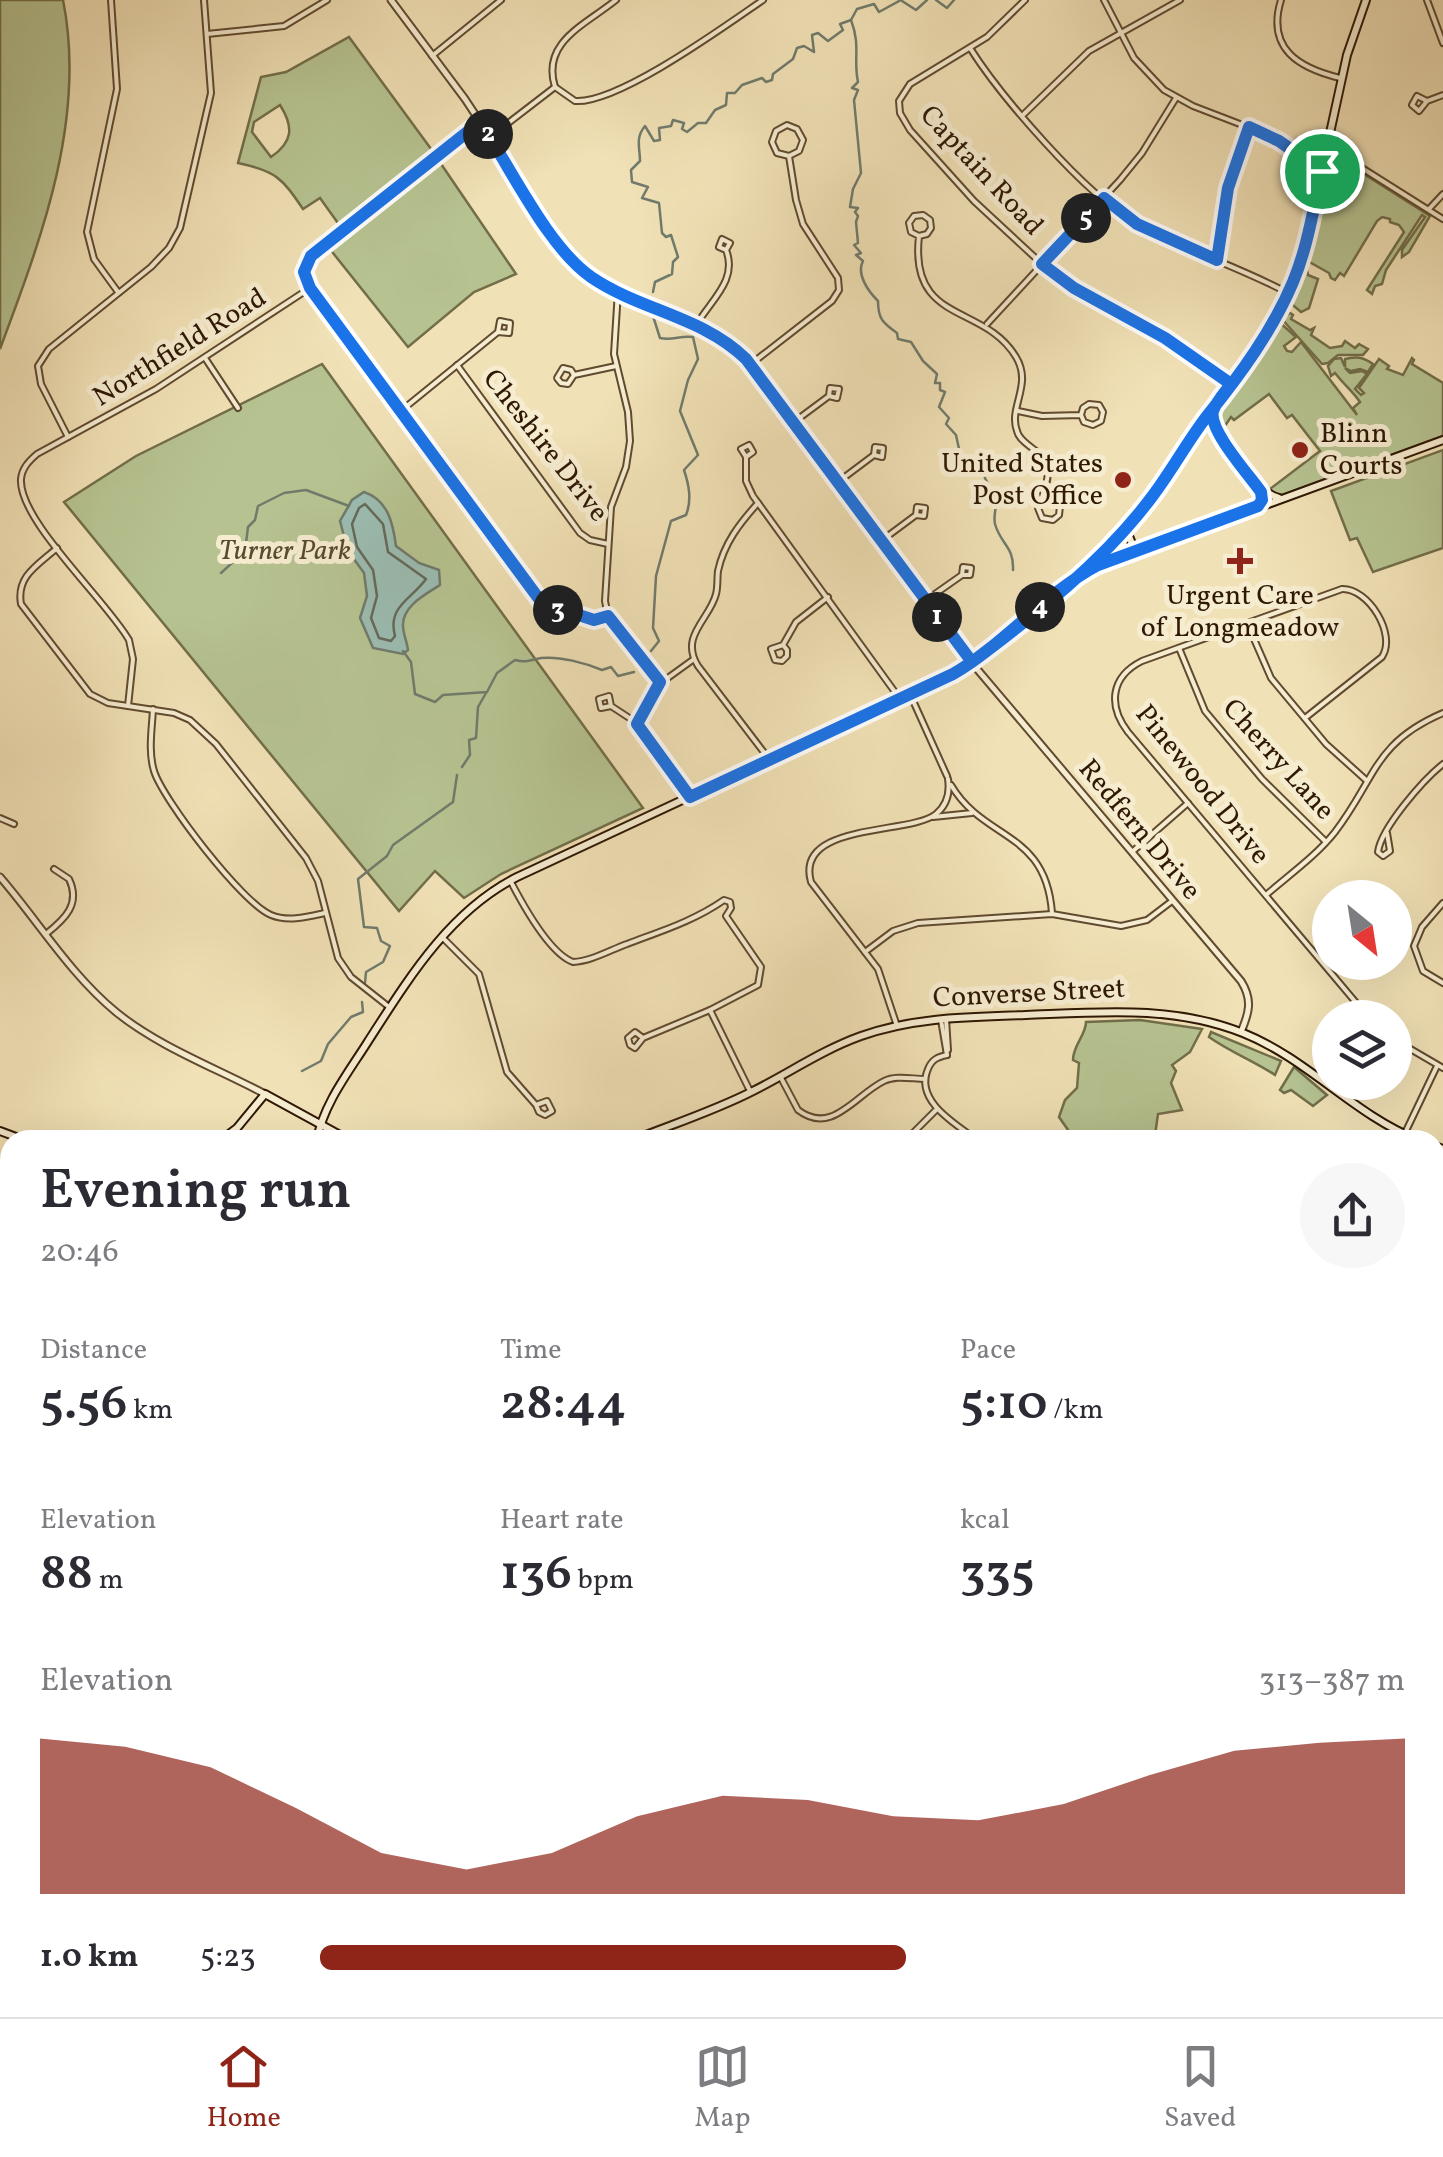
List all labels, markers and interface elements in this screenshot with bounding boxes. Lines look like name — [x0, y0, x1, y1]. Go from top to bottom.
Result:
street label: Captain Road — [910, 97, 1052, 245]
pin: 2 — [463, 109, 513, 159]
text: 2 — [481, 114, 495, 153]
pin — [1280, 129, 1365, 214]
icon: arrive — [1295, 144, 1350, 199]
pin: 5 — [1061, 193, 1111, 243]
text: 5 — [1079, 198, 1093, 237]
street label: Northfield Road — [86, 279, 274, 417]
street label: Cheshire Drive — [473, 361, 617, 531]
place label: Blinn Courts — [1320, 415, 1403, 486]
marker: Blinn Courts — [1289, 439, 1311, 461]
place label: United States Post Office — [941, 445, 1103, 516]
marker: United States Post Office — [1112, 469, 1134, 491]
park label: Turner Park — [219, 532, 351, 571]
marker: Urgent Care of Longmeadow — [1227, 548, 1253, 574]
place label: Urgent Care of Longmeadow — [1141, 577, 1340, 648]
pin: 4 — [1015, 582, 1065, 632]
pin: 3 — [533, 585, 583, 635]
text: 4 — [1032, 587, 1048, 626]
text: 3 — [551, 590, 565, 629]
pin: 1 — [912, 592, 962, 642]
text: 1 — [931, 597, 943, 636]
street label: Cherry Lane — [1213, 691, 1343, 829]
street label: Pinewood Drive — [1125, 697, 1279, 873]
street label: Redfern Drive — [1068, 751, 1210, 909]
north arrow — [1312, 880, 1412, 980]
map controls — [1312, 880, 1412, 1100]
street label: Converse Street — [932, 969, 1126, 1019]
button: layers — [1312, 1000, 1412, 1100]
text: Evening run — [40, 1155, 352, 1231]
button: share — [1300, 1163, 1405, 1268]
text: 20:46 — [40, 1231, 119, 1275]
text: Distance — [40, 1331, 147, 1370]
text: Time — [500, 1331, 561, 1370]
text: Pace — [960, 1331, 1016, 1370]
text: 5.56 — [40, 1370, 127, 1440]
text: 28:44 — [500, 1370, 626, 1440]
text: 5:10 — [960, 1370, 1048, 1440]
text: km — [127, 1391, 173, 1430]
text: /km — [1048, 1391, 1103, 1430]
text: Elevation — [40, 1501, 156, 1540]
text: Heart rate — [500, 1501, 624, 1540]
text: kcal — [960, 1501, 1010, 1540]
text: 88 — [40, 1540, 93, 1610]
text: 136 — [500, 1540, 572, 1610]
text: 335 — [960, 1540, 1035, 1610]
text: m — [93, 1561, 124, 1600]
text: bpm — [572, 1561, 634, 1600]
text: Elevation — [40, 1660, 173, 1704]
text: 313–387 m — [1259, 1660, 1405, 1704]
text: 1.0 km — [40, 1936, 138, 1980]
text: 5:23 — [200, 1936, 256, 1980]
tab: Home — [207, 2039, 281, 2138]
tab: Map — [694, 2039, 750, 2138]
tab: Saved — [1164, 2039, 1236, 2138]

